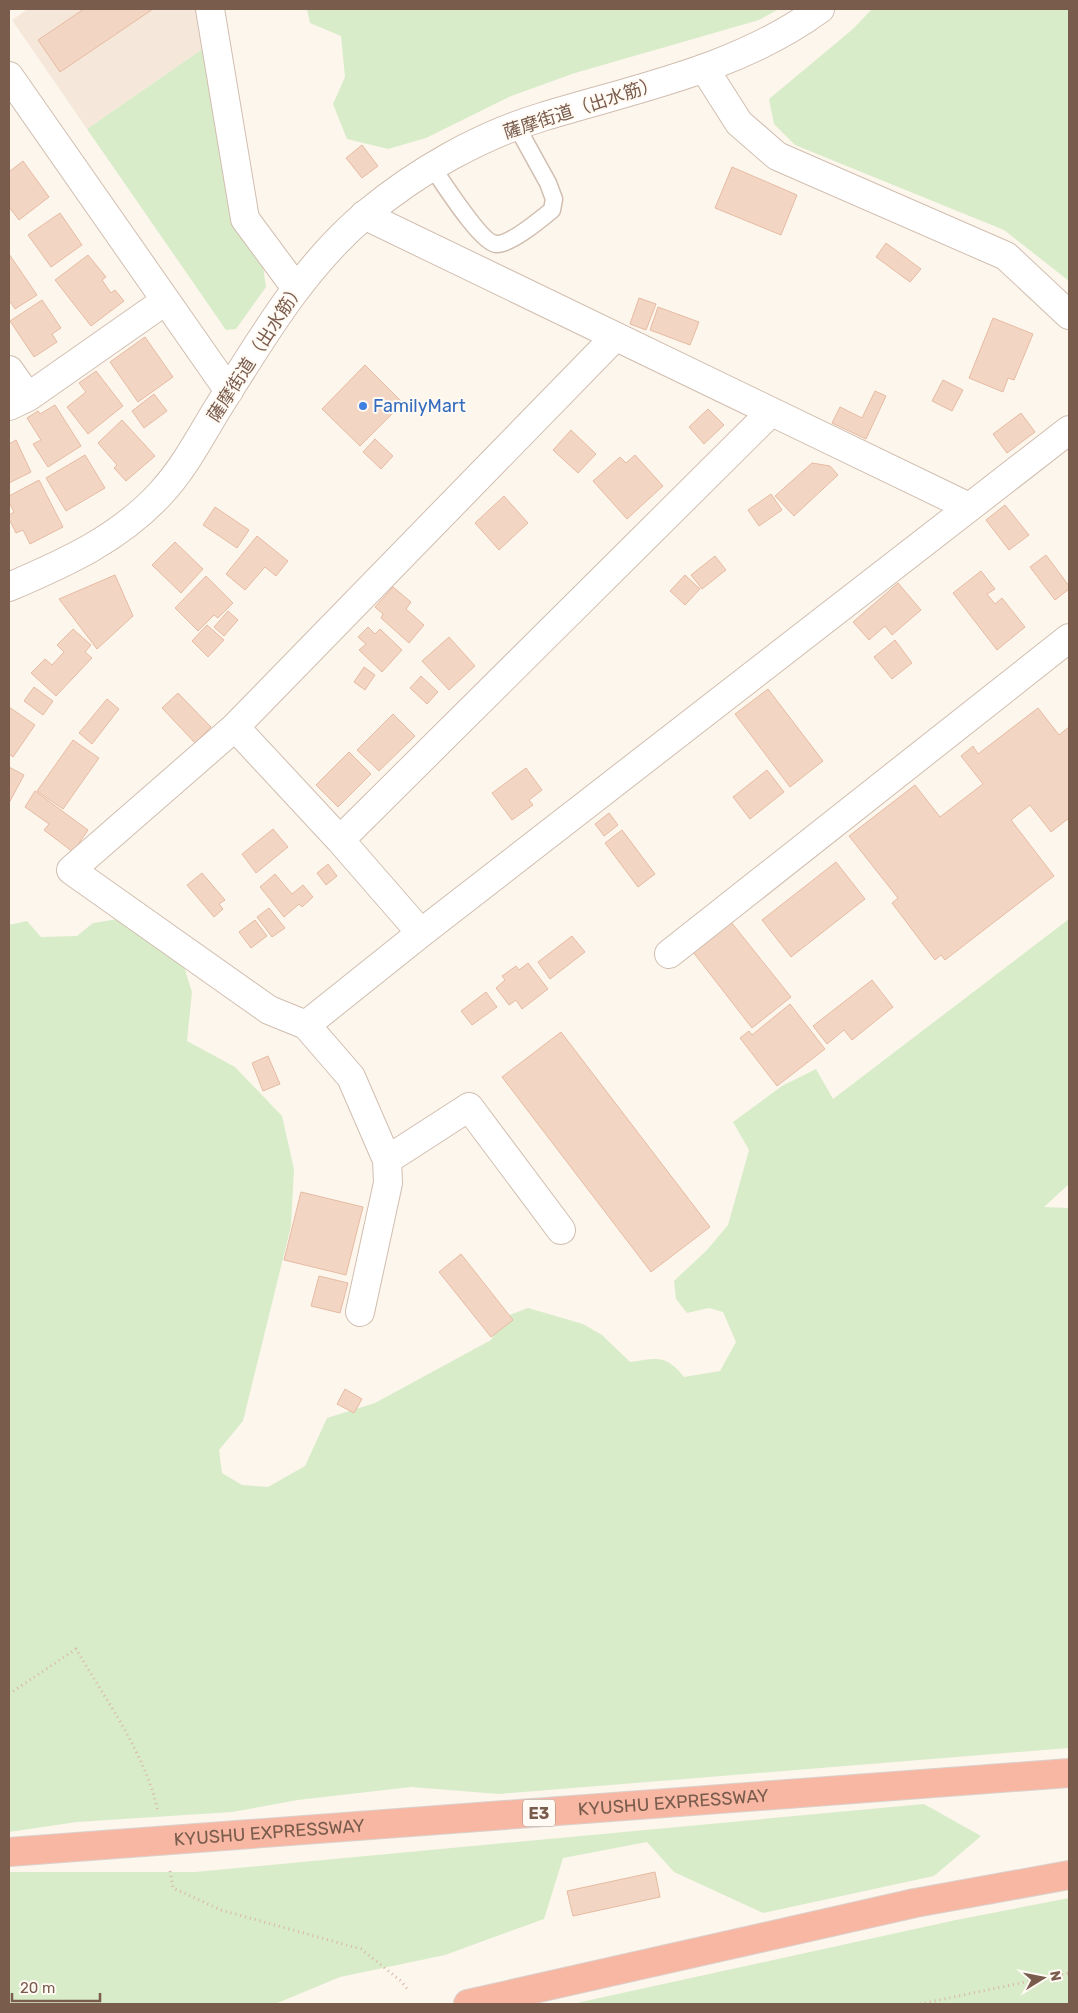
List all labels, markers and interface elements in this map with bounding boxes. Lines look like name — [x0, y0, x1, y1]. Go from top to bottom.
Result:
street label: 薩摩街道（出水筋） — [501, 73, 661, 143]
street label: 薩摩街道（出水筋） — [203, 278, 309, 426]
place label: FamilyMart — [373, 395, 466, 417]
marker: FamilyMart — [357, 400, 369, 412]
street label: KYUSHU EXPRESSWAY — [577, 1784, 770, 1821]
road number: E3 — [523, 1800, 555, 1826]
street label: KYUSHU EXPRESSWAY — [173, 1814, 366, 1851]
north arrow — [1018, 1953, 1068, 2003]
text: N — [1046, 1969, 1065, 1982]
scale bar — [12, 1970, 100, 2002]
text: 20 m — [20, 1979, 55, 1997]

